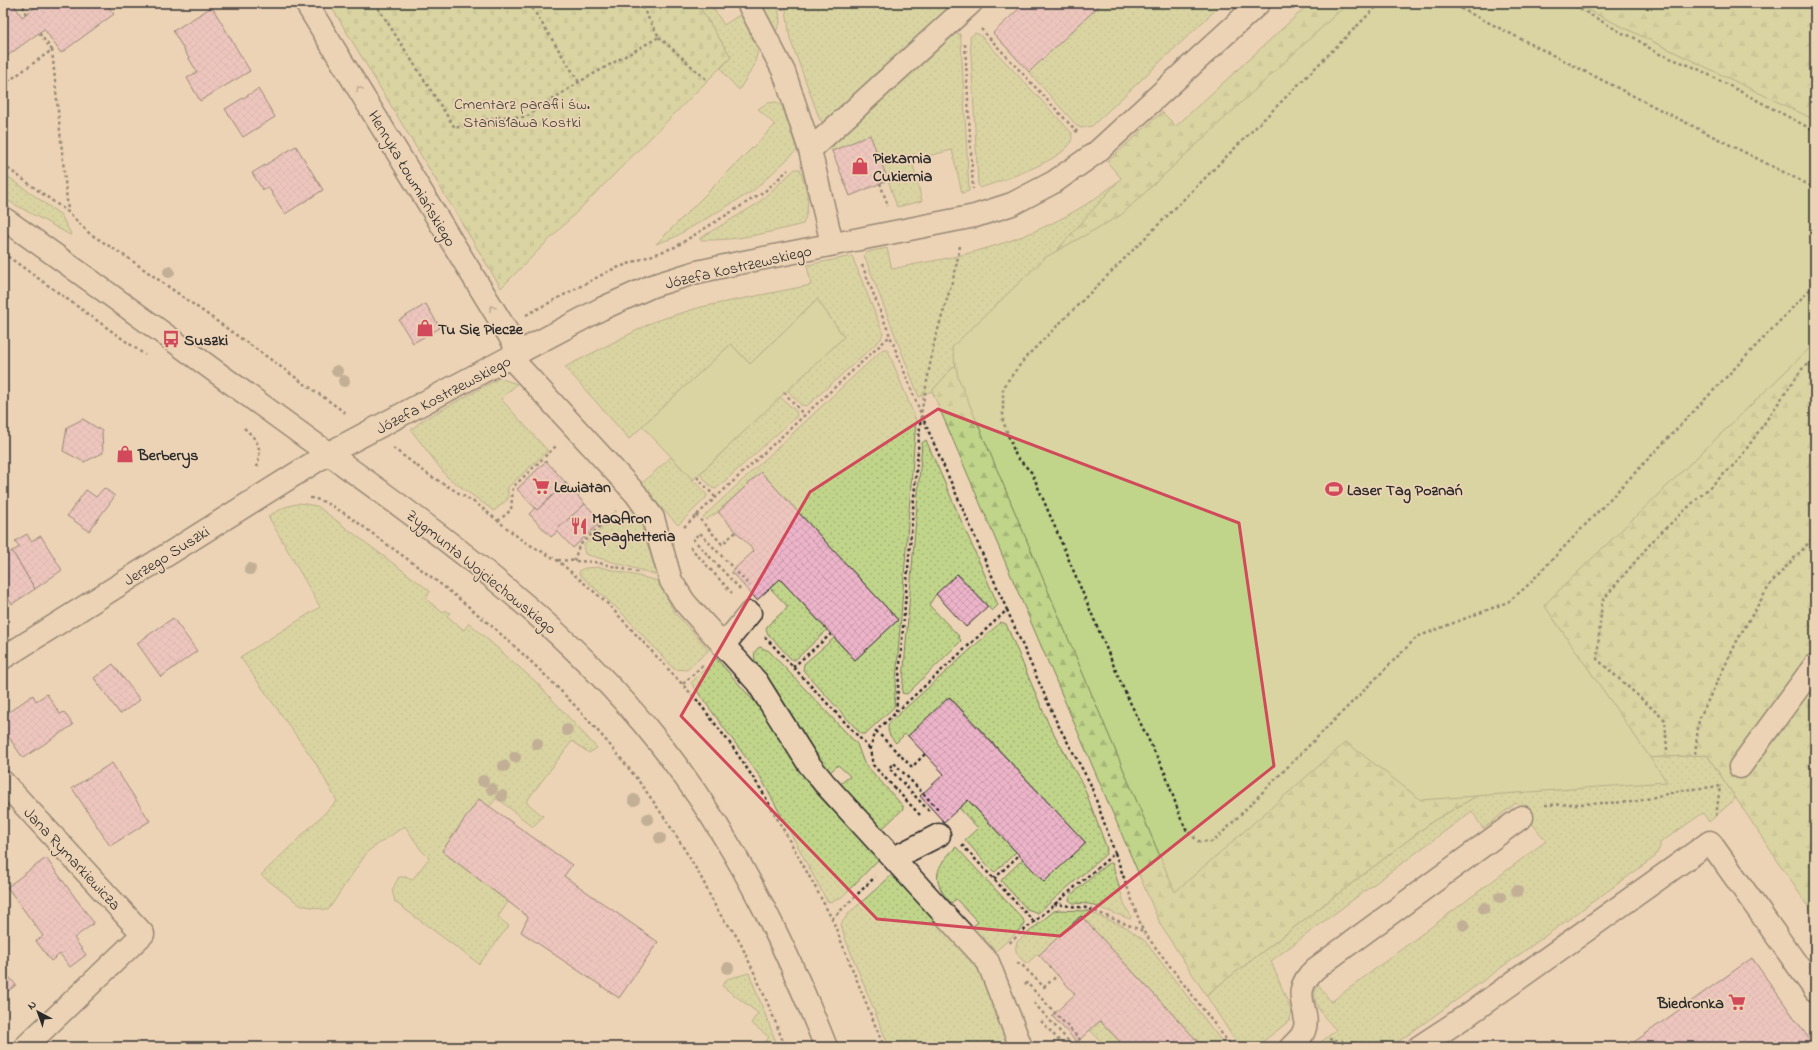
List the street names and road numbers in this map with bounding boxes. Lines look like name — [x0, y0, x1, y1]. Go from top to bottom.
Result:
street label: Henryka Łowmiańskiego — [361, 106, 462, 252]
street label: Józefa Kostrzewskiego — [663, 239, 814, 296]
street label: Józefa Kostrzewskiego — [372, 350, 516, 442]
street label: Zygmunta Wojciechowskiego — [400, 504, 561, 641]
street label: Jerzego Suszki — [119, 521, 215, 593]
street label: Jana Rymarkiewicza — [17, 802, 126, 916]

